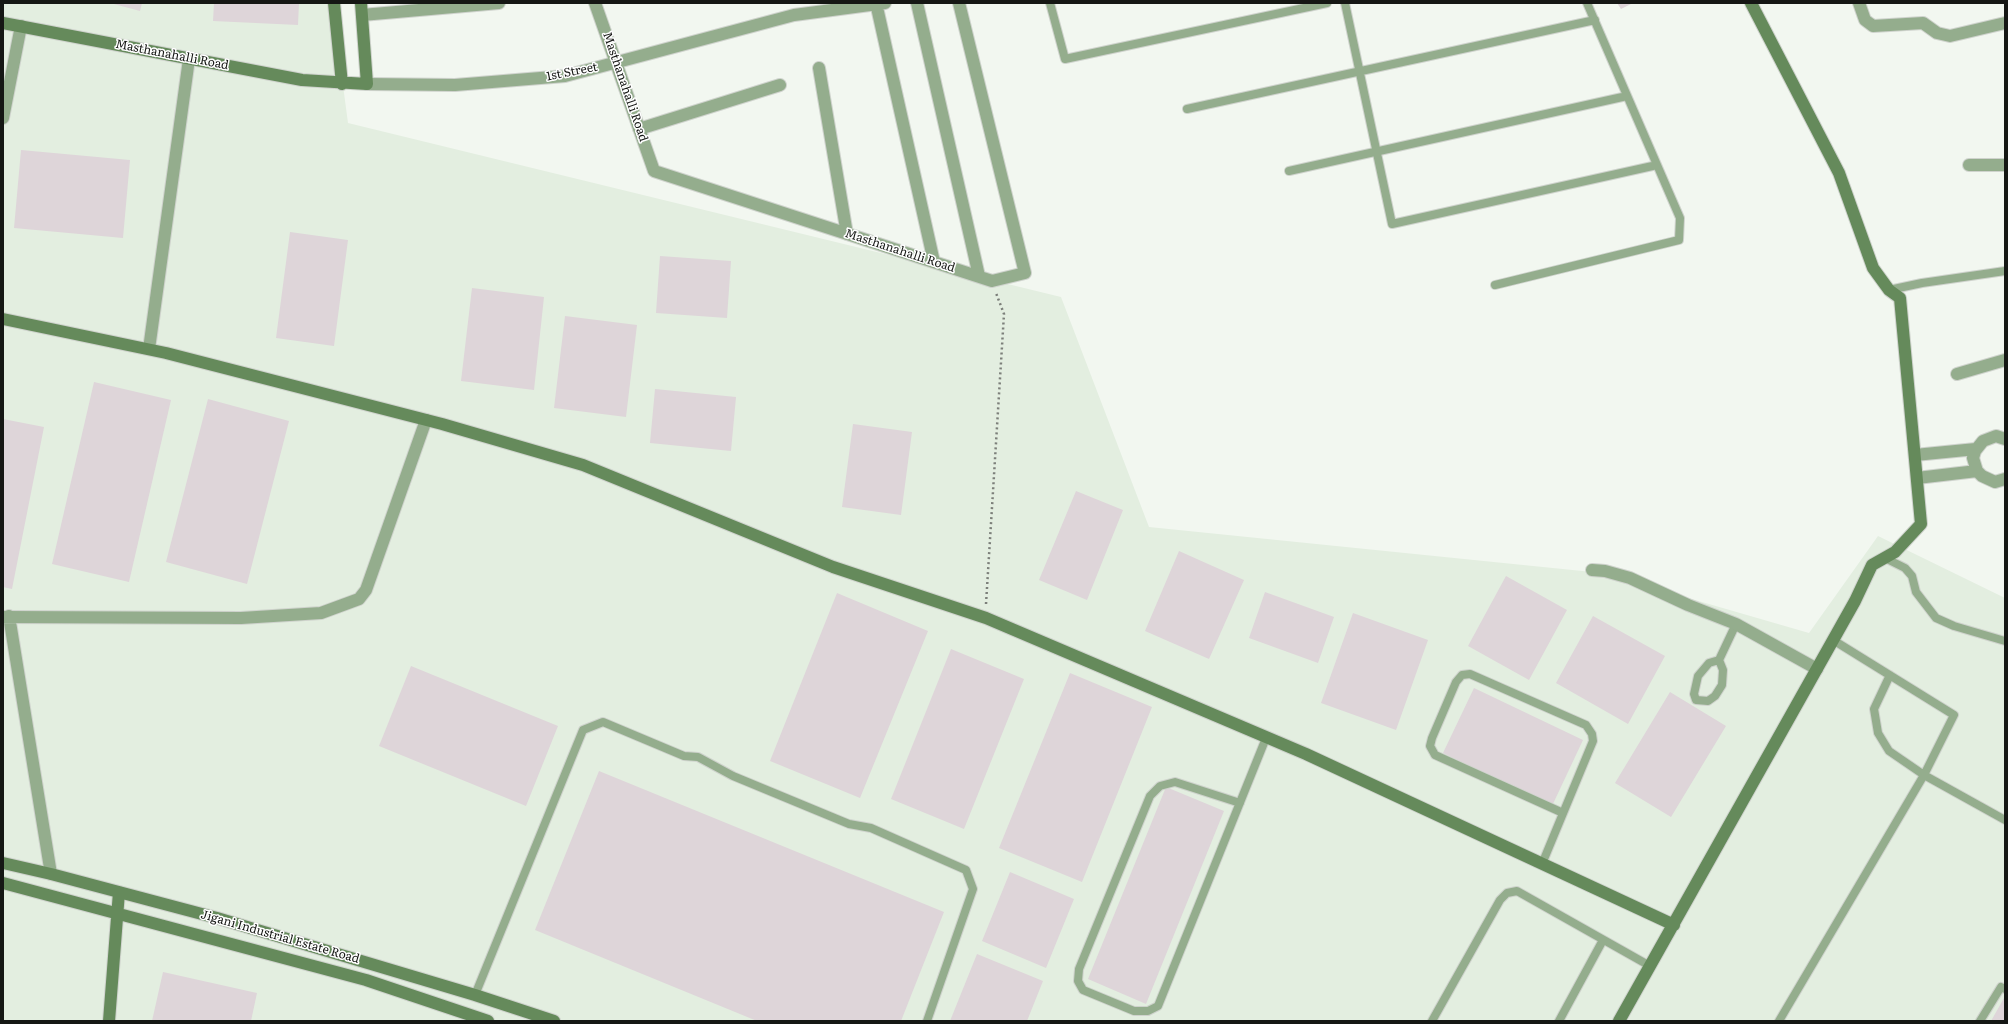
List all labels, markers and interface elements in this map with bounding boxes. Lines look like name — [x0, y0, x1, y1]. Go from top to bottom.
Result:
street label: Masthanahalli Road — [599, 30, 651, 144]
street label: Masthanahalli Road — [114, 37, 230, 73]
street label: 1st Street — [545, 60, 599, 84]
street label: Masthanahalli Road — [843, 226, 957, 276]
street label: Jigani Industrial Estate Road — [199, 907, 361, 967]

